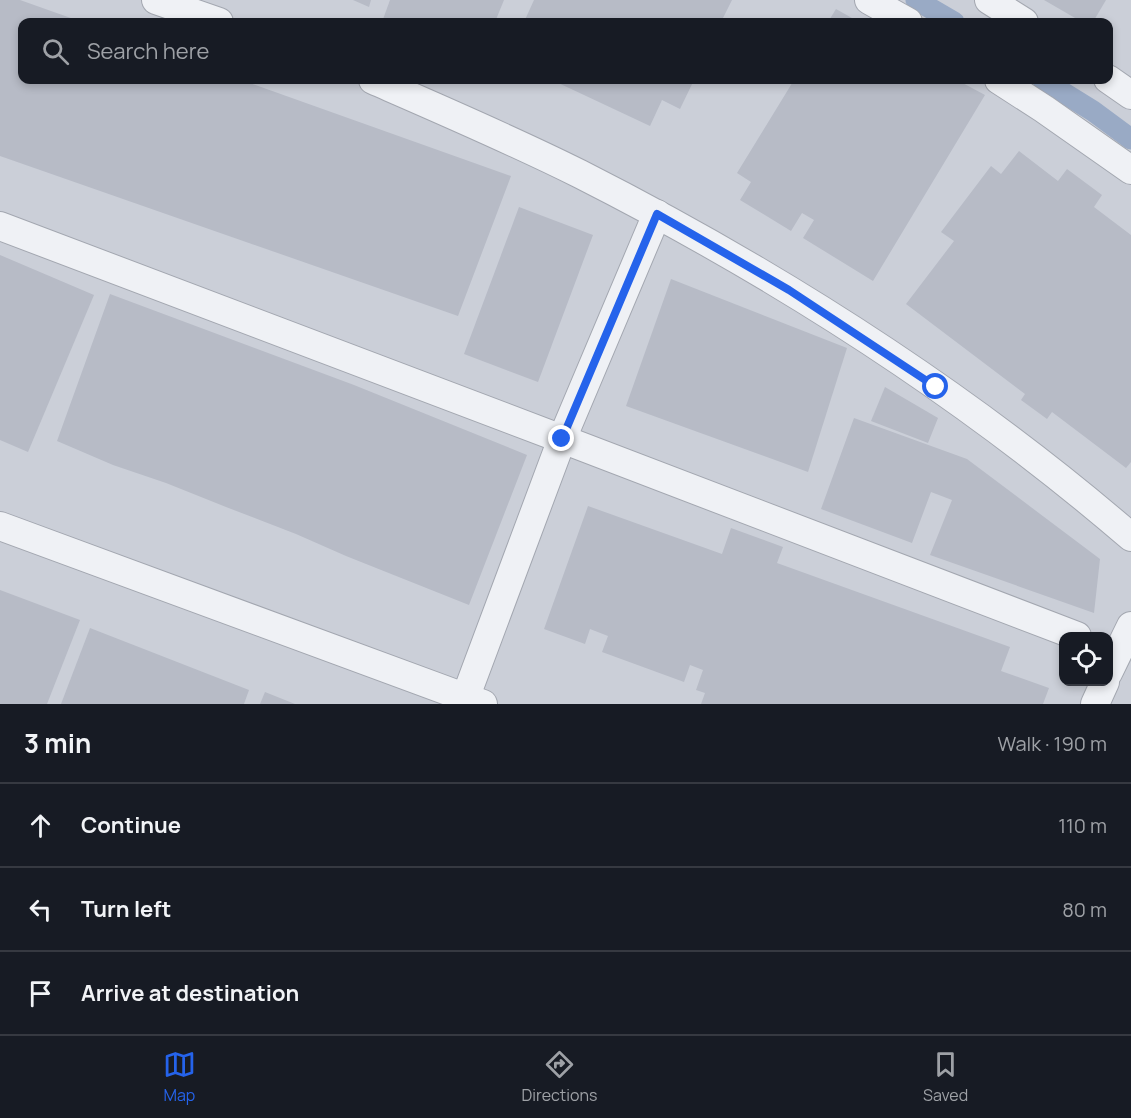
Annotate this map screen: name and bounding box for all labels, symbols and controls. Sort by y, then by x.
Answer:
search box [18,18,1113,84]
icon: search [39,35,72,68]
text: Search here [87,36,209,66]
route start [922,373,948,399]
route end [548,425,574,451]
map controls [1059,632,1113,686]
button: locate [1059,632,1113,686]
text: 3 min [24,725,91,761]
text: Walk · 190 m [998,730,1107,757]
icon: ahead [24,809,57,842]
text: Continue [81,810,181,840]
text: 110 m [1058,812,1107,839]
icon: left [24,893,57,926]
text: Turn left [81,894,171,924]
text: 80 m [1062,896,1107,923]
icon: arrive [24,977,57,1010]
text: Arrive at destination [81,978,299,1008]
tab: Map [163,1048,196,1106]
tab: Directions [522,1048,597,1106]
tab: Saved [923,1048,968,1106]

